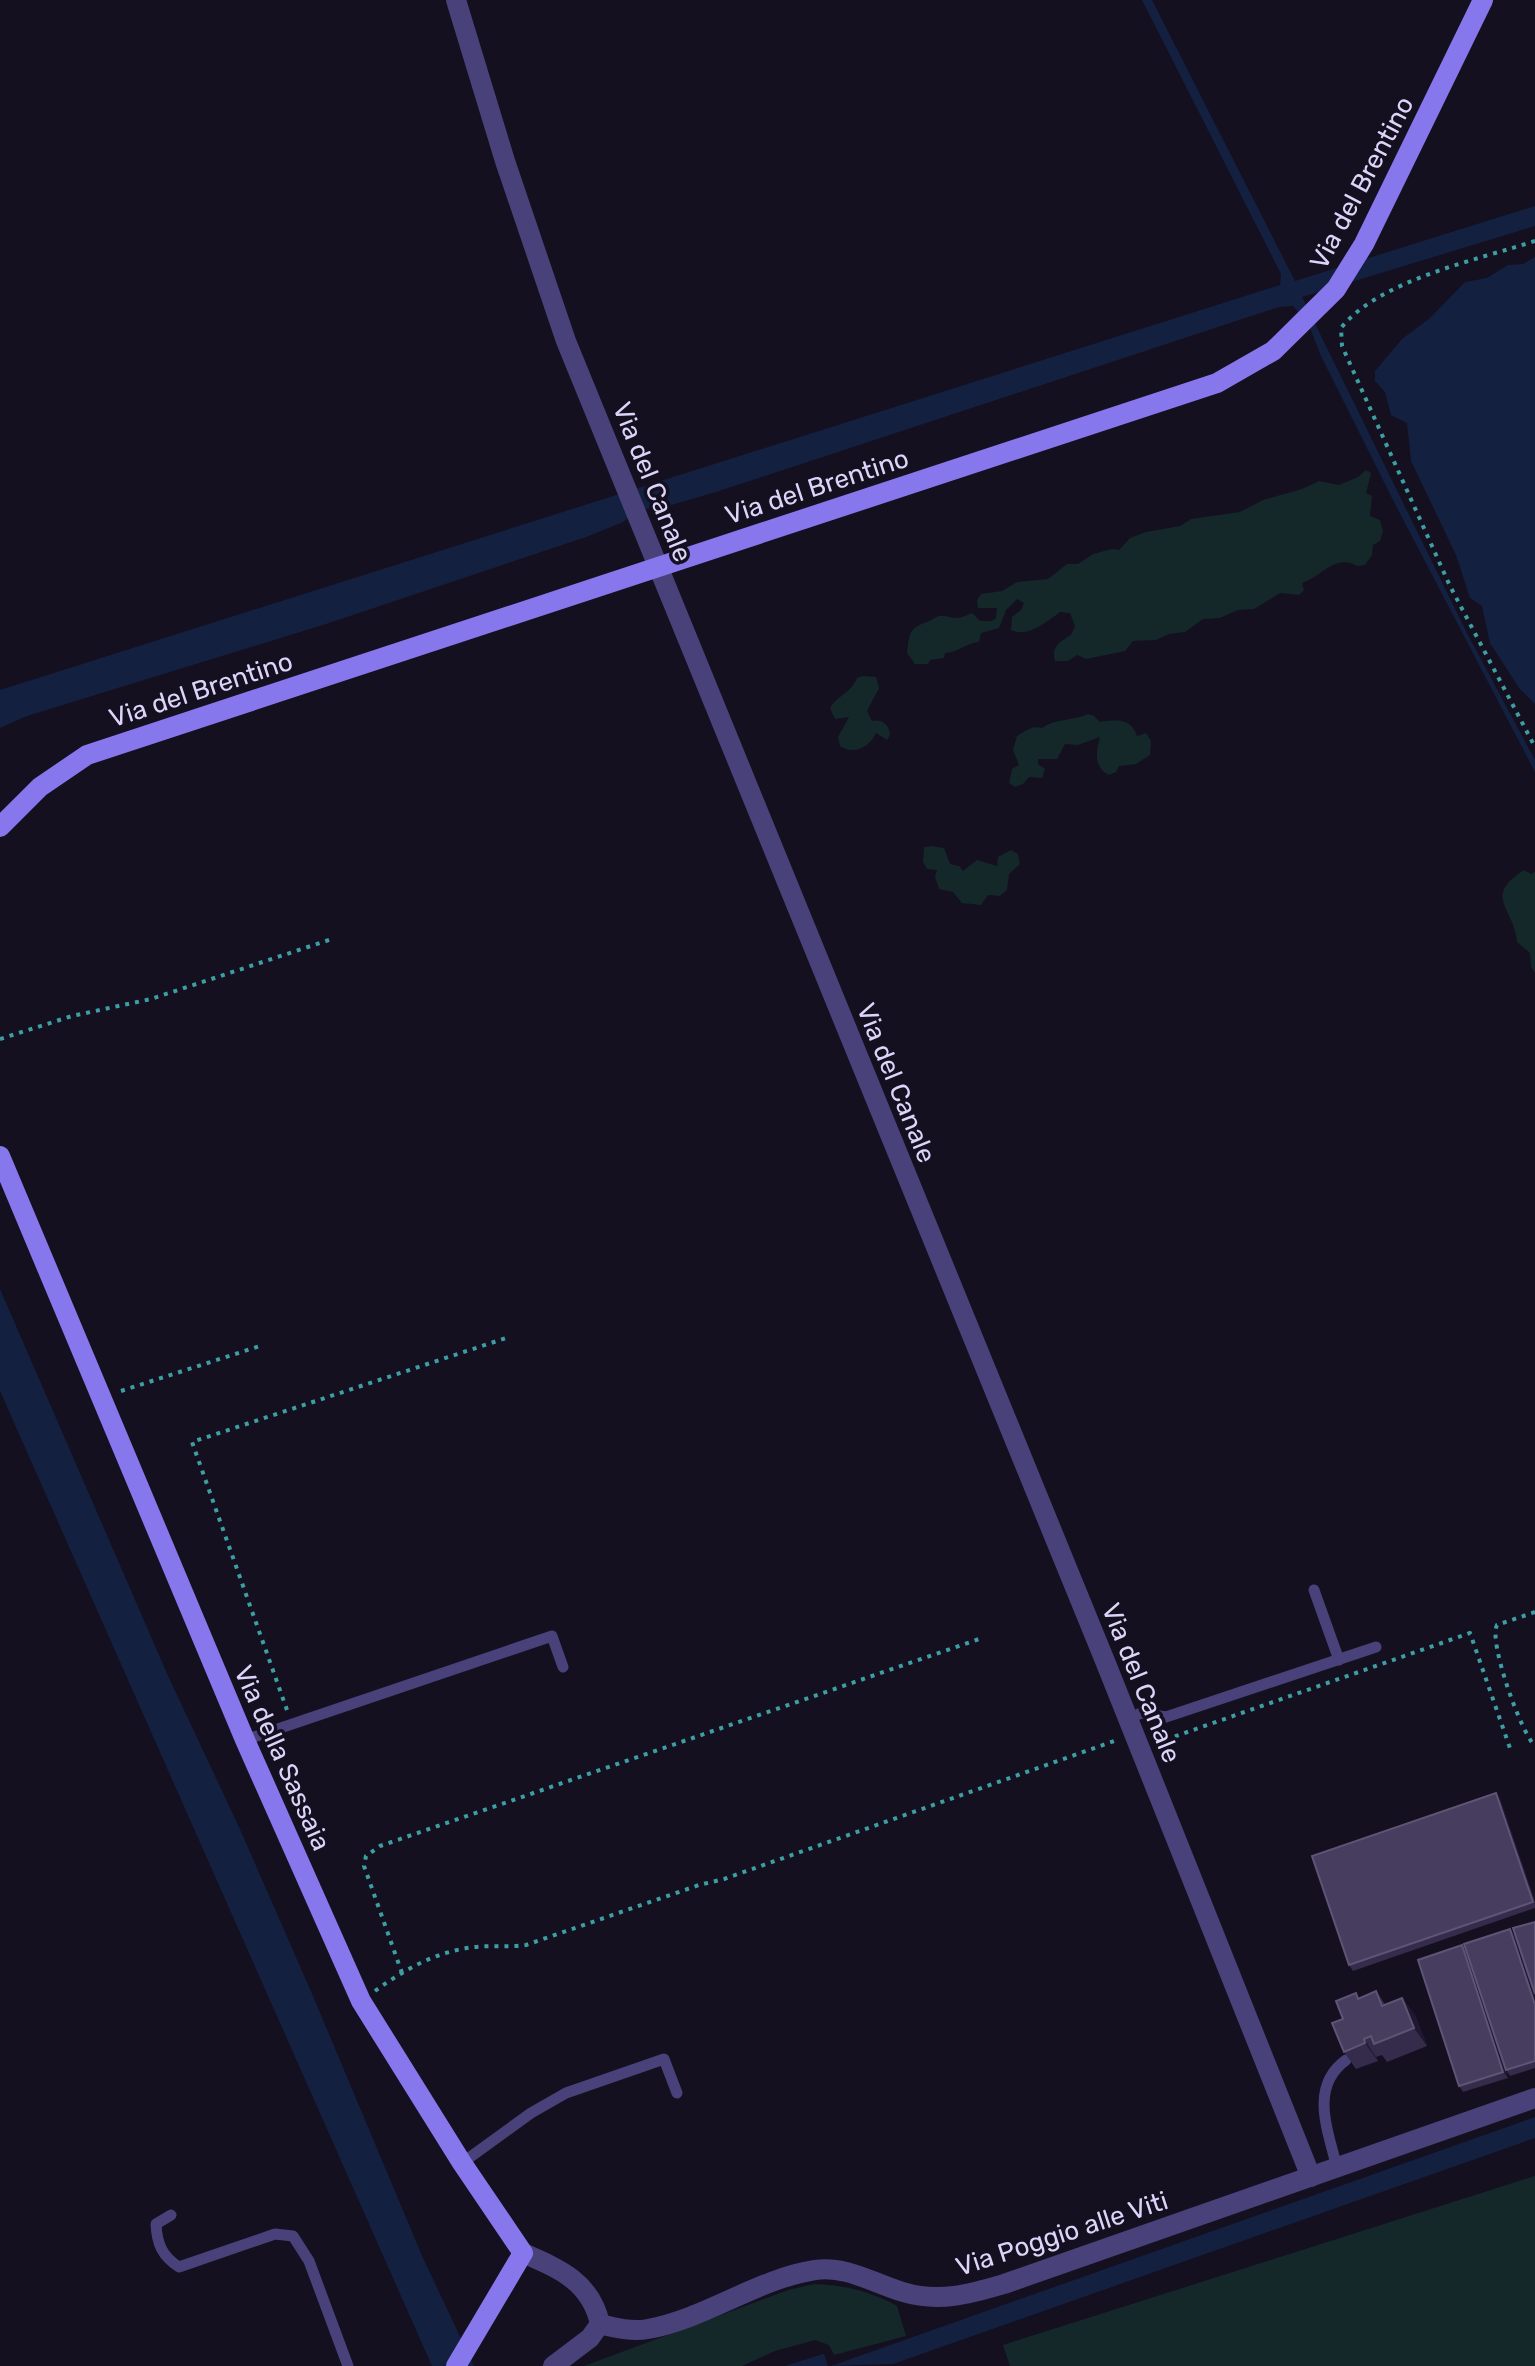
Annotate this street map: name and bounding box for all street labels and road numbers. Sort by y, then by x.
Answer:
street label: Via del Brentino [1303,91,1421,275]
street label: Via del Canale [606,398,698,566]
street label: Via del Brentino [721,443,913,531]
street label: Via del Brentino [105,646,297,734]
street label: Via del Canale [850,999,942,1167]
street label: Via del Canale [1095,1599,1187,1767]
street label: Via della Sassaia [227,1661,337,1855]
street label: Via Poggio alle Viti [952,2185,1172,2283]

